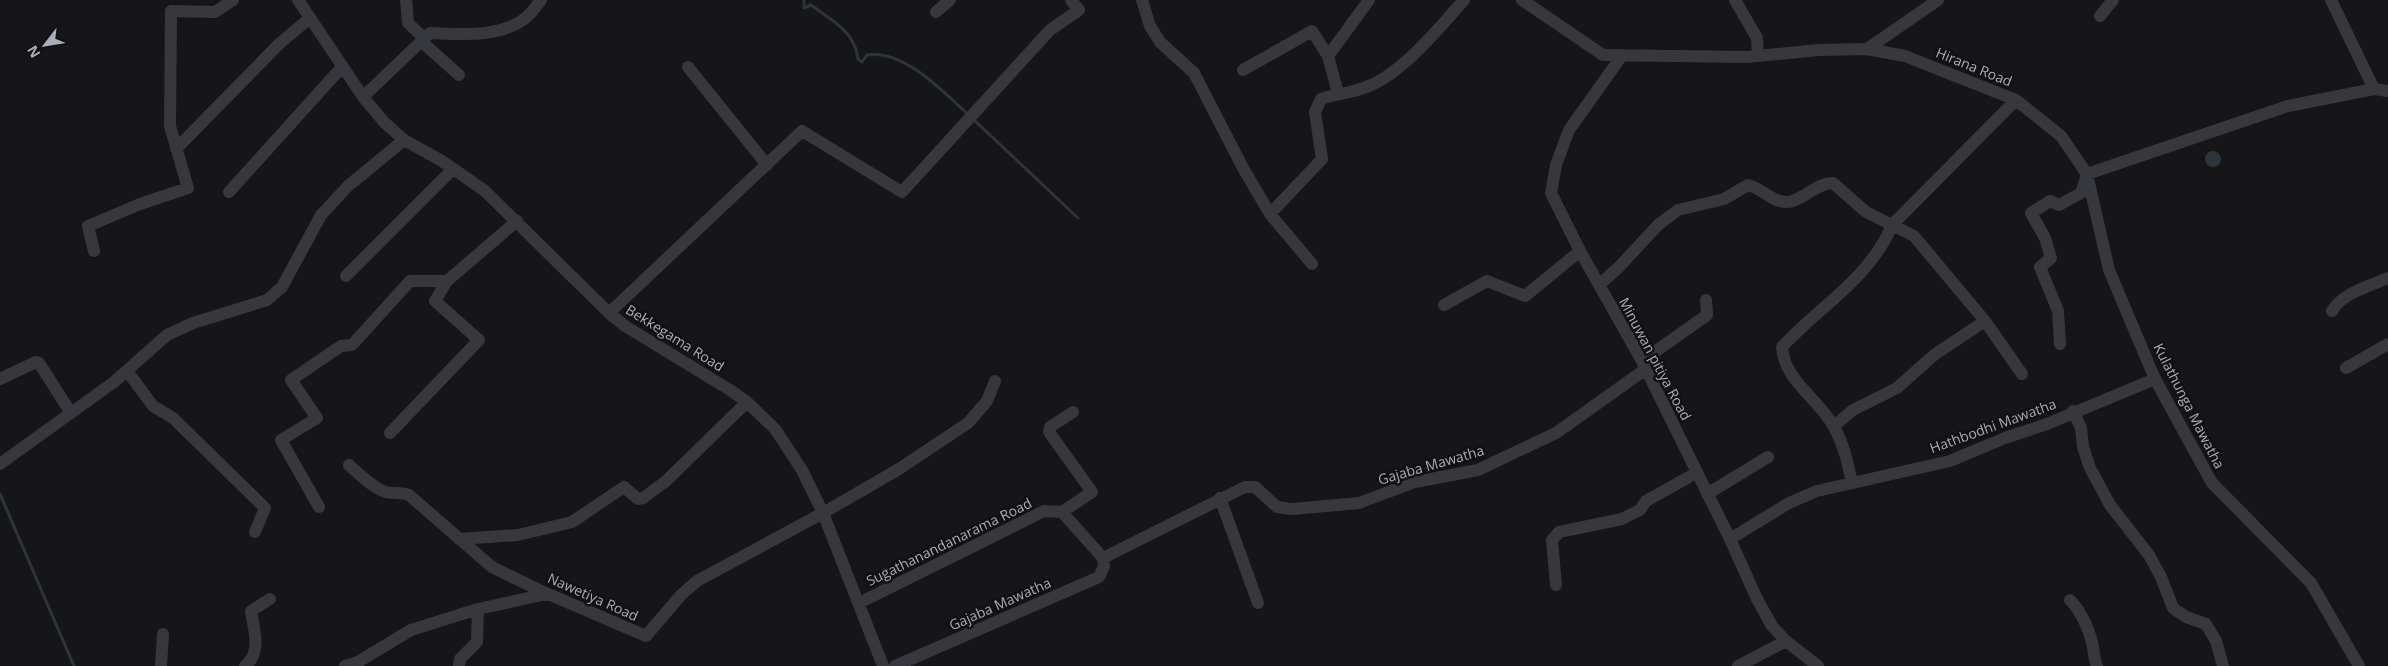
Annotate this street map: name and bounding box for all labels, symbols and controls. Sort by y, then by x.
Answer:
north arrow [20,20,70,70]
text: N [22,42,45,62]
street label: Hirana Road [1933,43,2015,90]
street label: Minuwan pitiya Road [1615,294,1696,424]
street label: Bekkegama Road [622,300,728,375]
street label: Kulathunga Mawatha [2150,340,2229,472]
street label: Hathbodhi Mawatha [1927,394,2059,457]
street label: Gajaba Mawatha [1376,440,1486,489]
street label: Sugathanandanarama Road [863,493,1035,590]
street label: Nawetiya Road [545,568,642,625]
street label: Gajaba Mawatha [946,573,1054,635]

